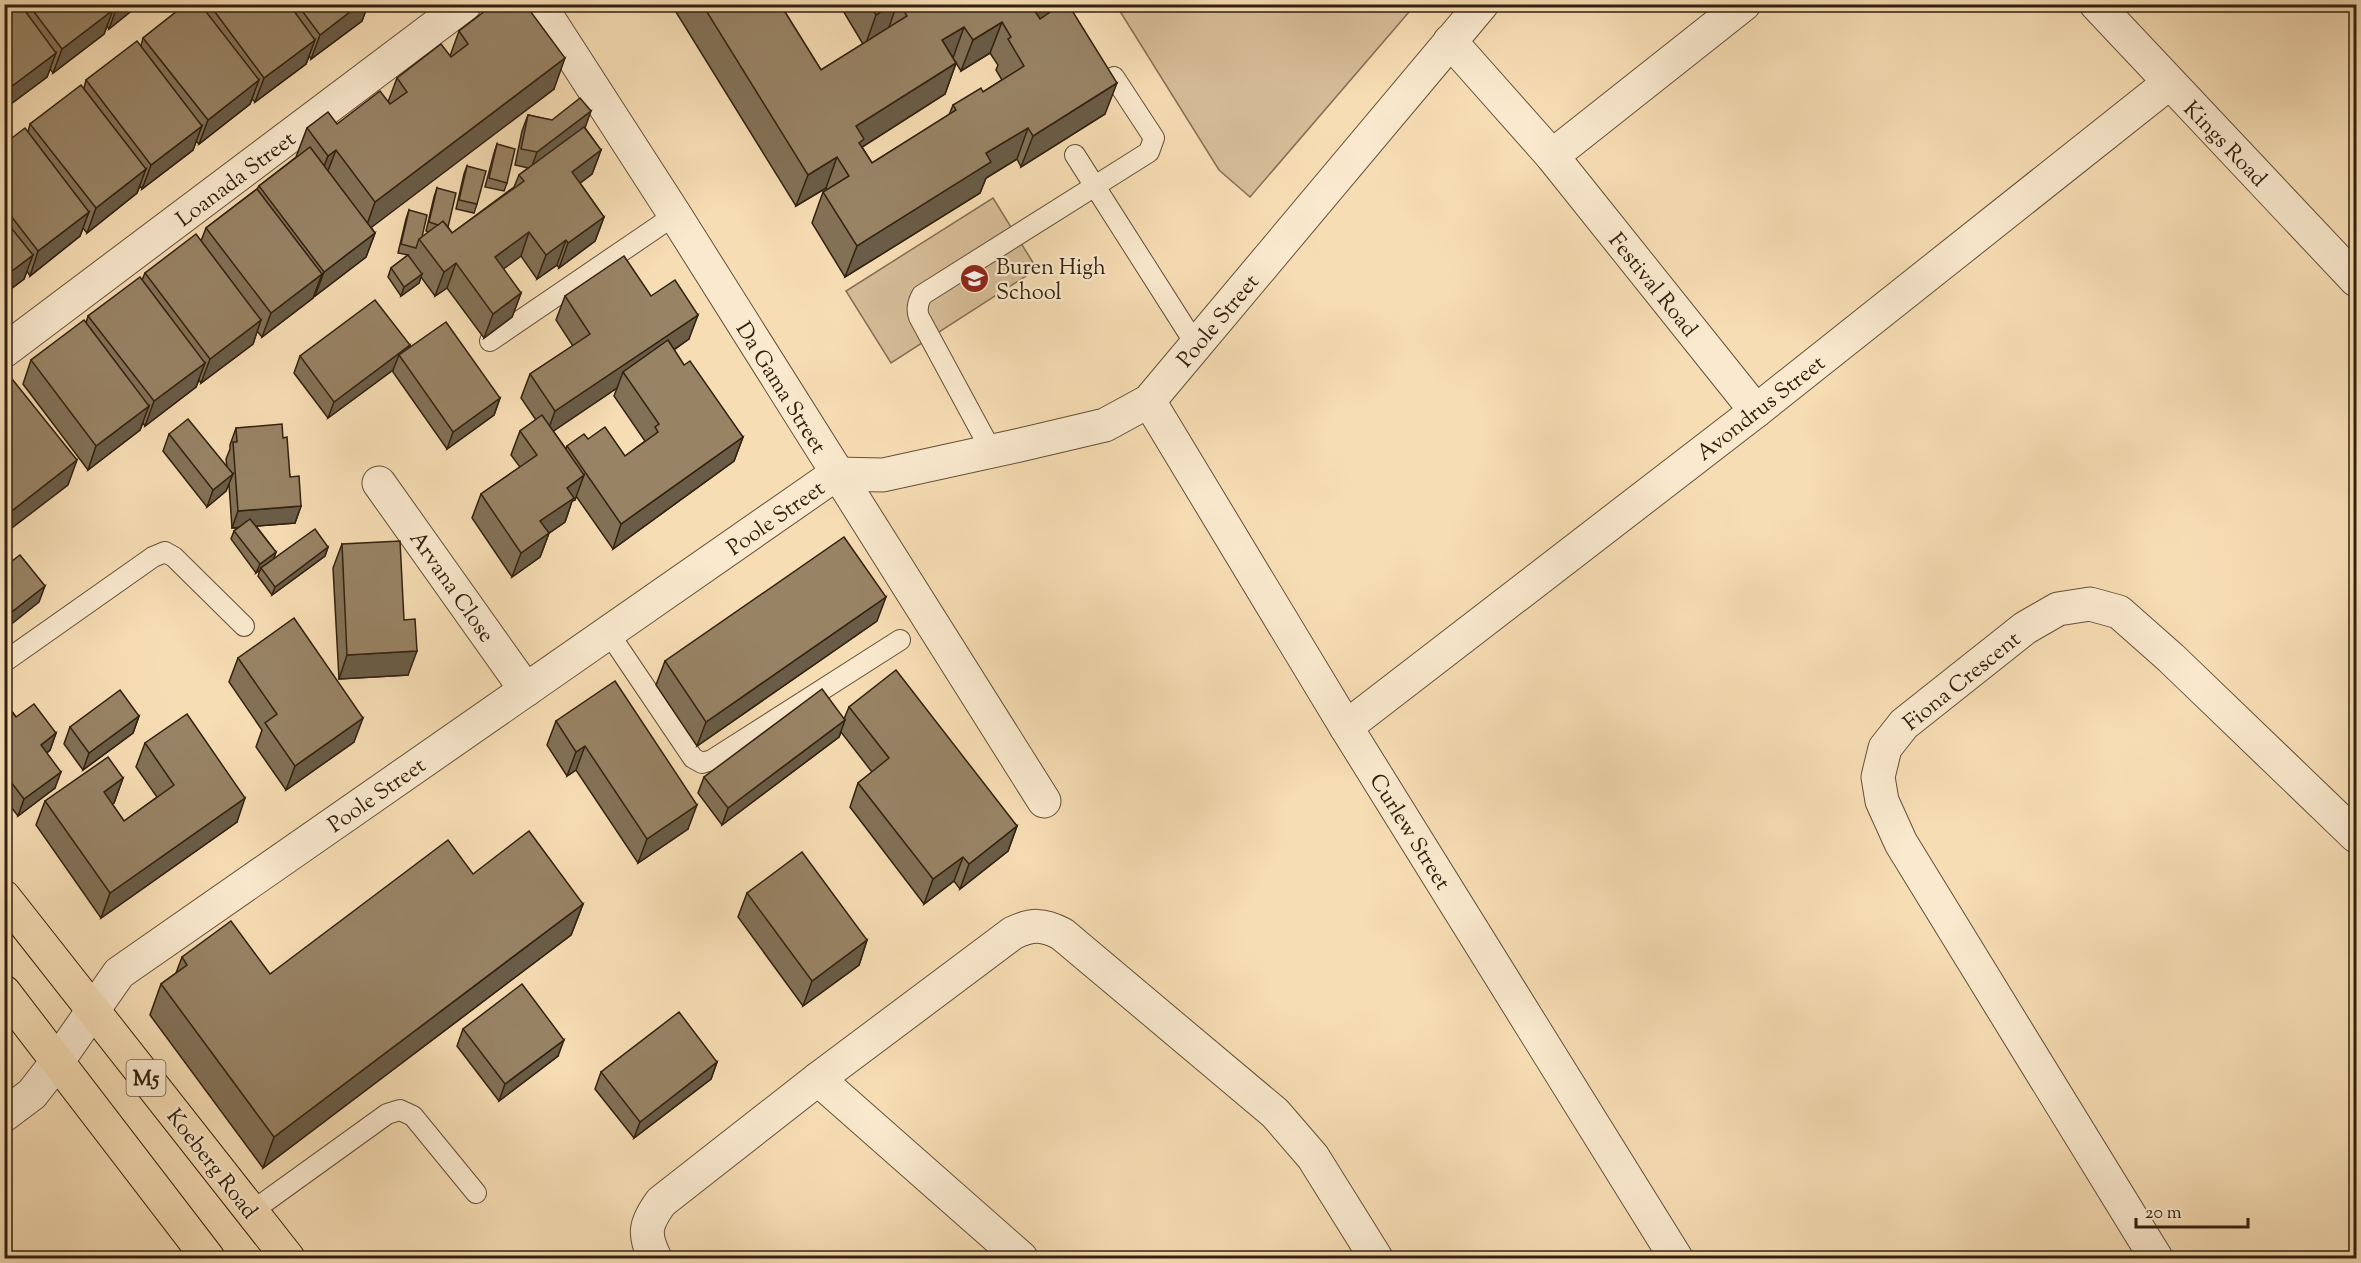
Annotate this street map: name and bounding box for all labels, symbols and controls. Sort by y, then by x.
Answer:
street label: Kings Road [2175,95,2273,195]
street label: Loanada Street [170,125,304,236]
street label: Festival Road [1599,227,1704,345]
place label: Buren High School [996,253,1106,310]
school or university icon: Buren High School [959,263,991,295]
street label: Poole Street [1171,268,1268,376]
street label: Da Gama Street [726,316,833,461]
street label: Avondrus Street [1691,349,1833,470]
street label: Poole Street [721,474,833,565]
street label: Arvana Close [400,525,501,650]
street label: Fiona Crescent [1897,625,2029,740]
street label: Poole Street [322,751,434,842]
street label: Curlew Street [1360,768,1457,897]
road number: M5 [126,1060,166,1096]
street label: Koeberg Road [157,1103,264,1227]
scale bar [2136,1191,2248,1229]
text: 20 m [2145,1201,2182,1227]

